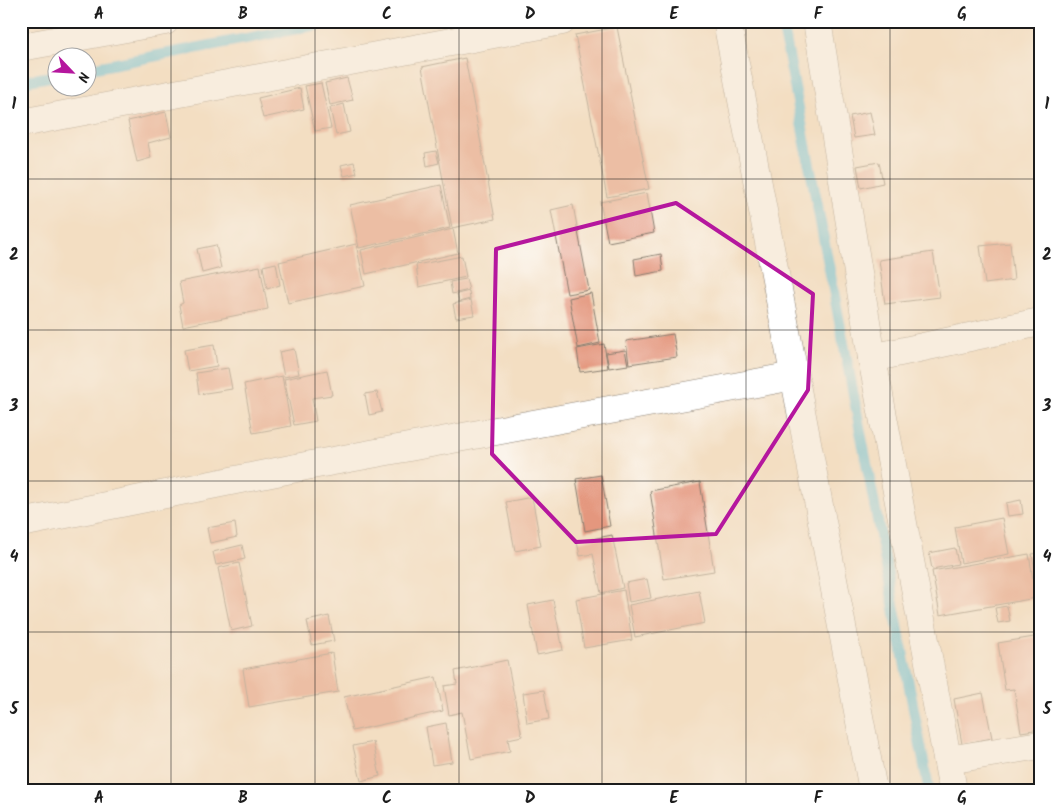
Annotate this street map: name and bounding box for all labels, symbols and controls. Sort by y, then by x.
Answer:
text: A [94,2,104,27]
text: B [238,2,248,27]
text: C [382,2,392,27]
text: D [525,2,536,27]
text: E [670,2,680,27]
text: F [814,2,824,27]
text: G [957,2,967,27]
north arrow [48,48,98,98]
text: N [71,68,95,86]
text: 1 [12,92,17,117]
text: 1 [1045,92,1050,117]
text: 2 [9,243,19,268]
text: 2 [1042,243,1052,268]
text: 3 [9,394,19,419]
text: 3 [1042,394,1052,419]
text: 4 [10,545,19,570]
text: 4 [1043,545,1052,570]
text: 5 [9,697,20,722]
text: 5 [1042,697,1053,722]
text: A [94,786,104,811]
text: B [238,786,248,811]
text: C [382,786,392,811]
text: D [525,786,536,811]
text: E [670,786,680,811]
text: F [814,786,824,811]
text: G [957,786,967,811]

